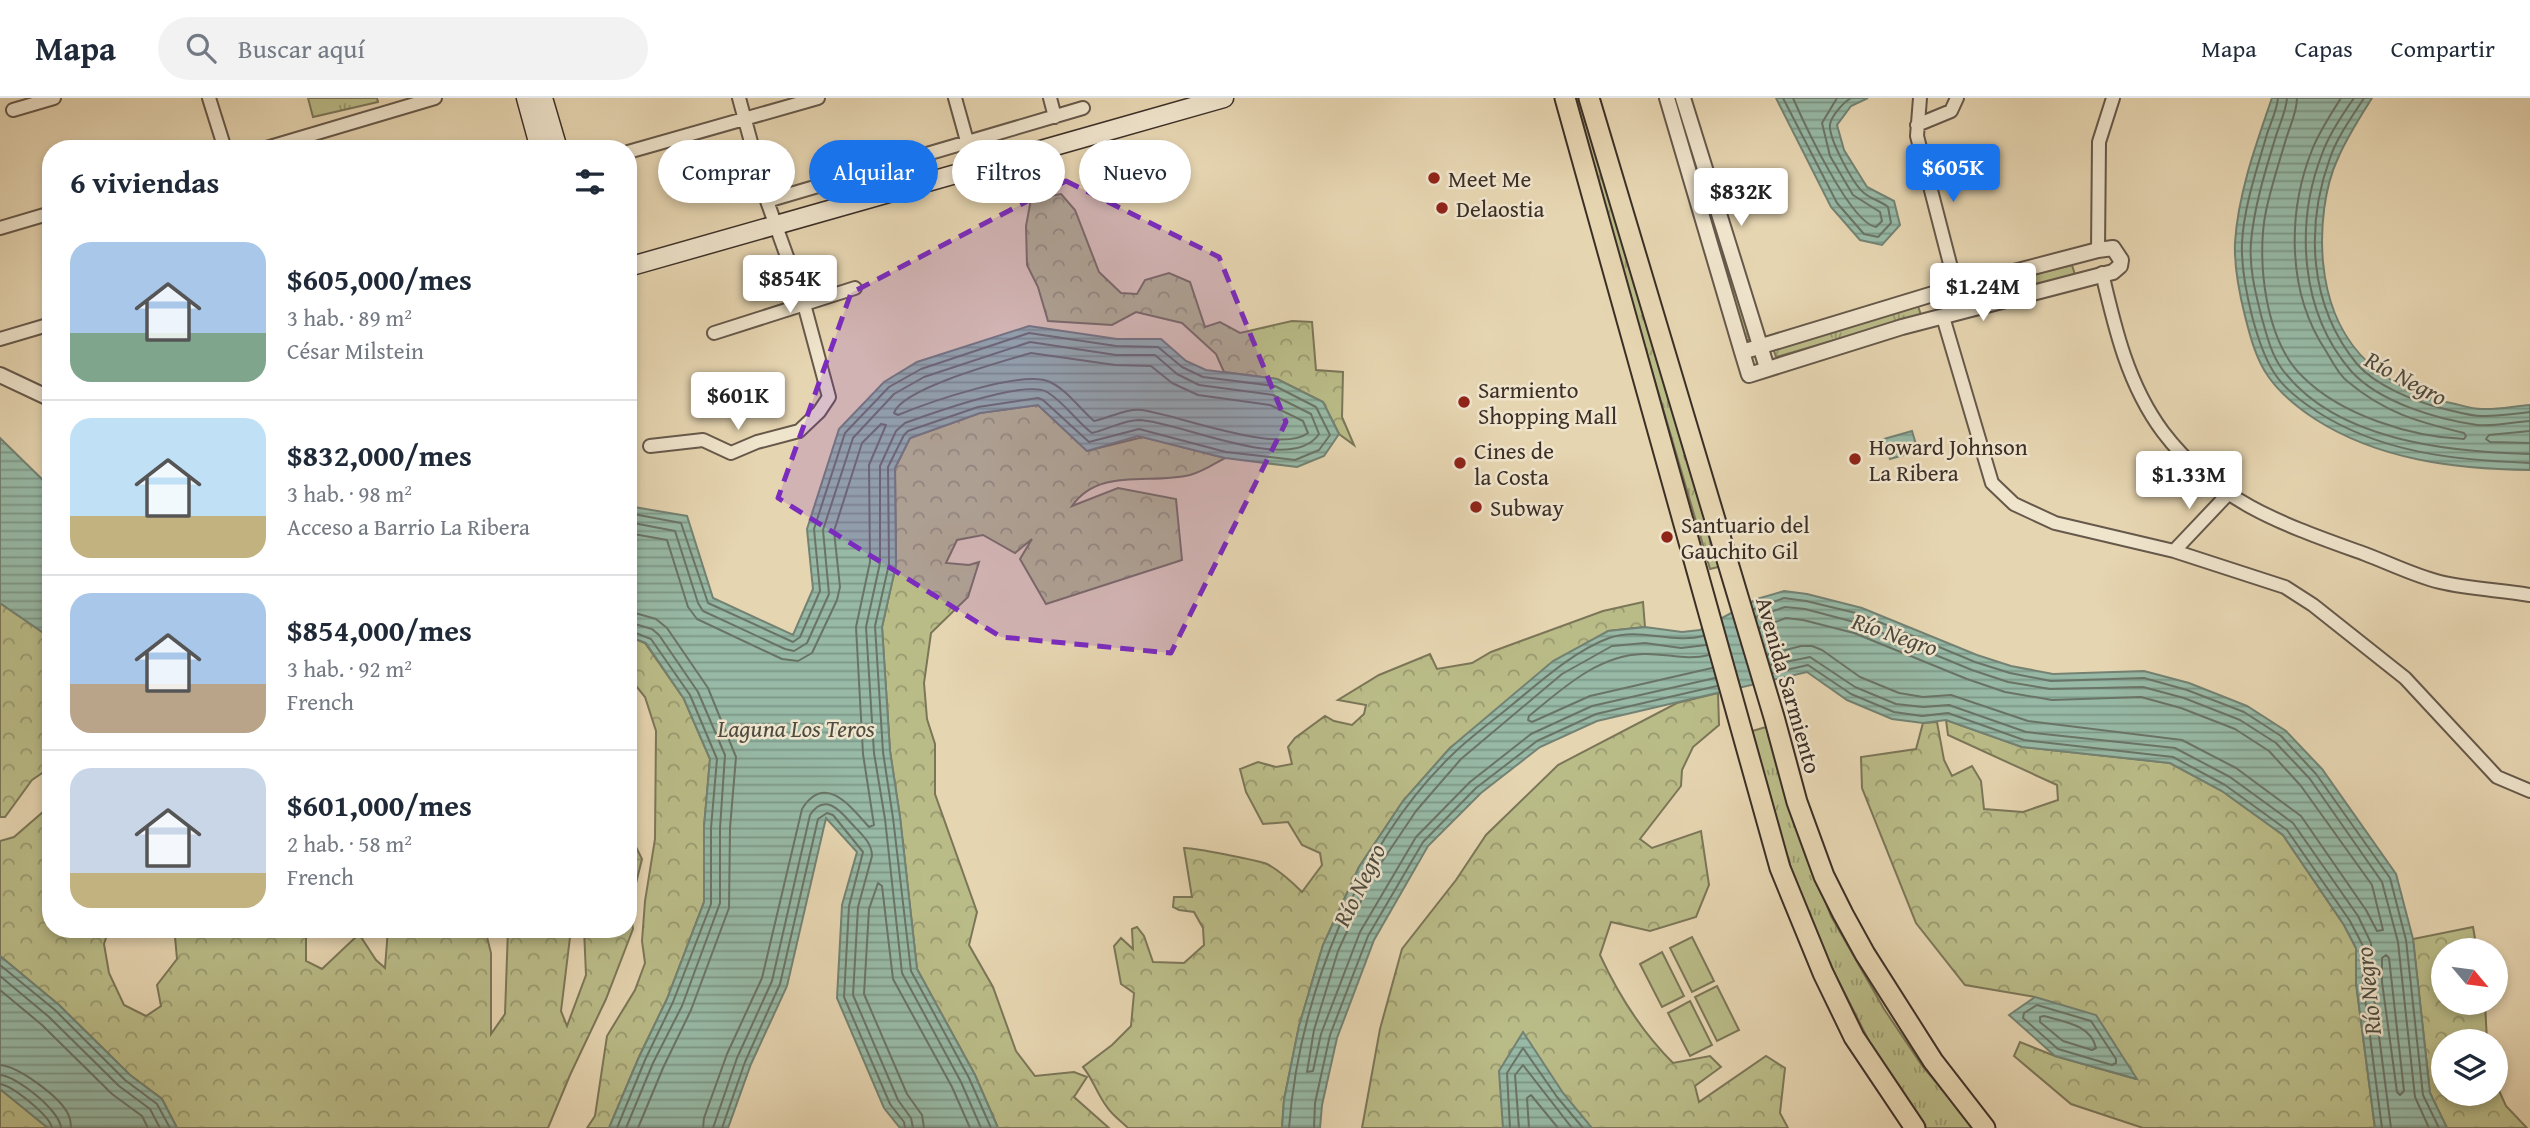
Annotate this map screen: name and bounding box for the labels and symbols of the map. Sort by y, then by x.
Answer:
pin: $605K [1904,144,2002,204]
place label: Meet Me [1448,162,1531,195]
pin: $832K [1692,169,1790,228]
marker: Meet Me [1426,170,1442,186]
place label: Delaostia [1456,192,1545,225]
marker: Delaostia [1434,200,1450,216]
pin: $854K [741,256,839,315]
pin: $1.24M [1926,264,2040,323]
water label: Río Negro [2358,341,2453,414]
pin: $601K [689,372,787,432]
place label: Sarmiento Shopping Mall [1478,373,1617,432]
marker: Sarmiento Shopping Mall [1456,394,1472,410]
place label: Howard Johnson La Ribera [1869,430,2028,489]
place label: Cines de la Costa [1474,434,1554,493]
marker: Howard Johnson La Ribera [1847,451,1863,467]
pin: $1.33M [2132,452,2246,511]
marker: Cines de la Costa [1452,455,1468,471]
place label: Subway [1490,491,1564,524]
marker: Subway [1468,499,1484,515]
place label: Santuario del Gauchito Gil [1681,508,1810,567]
marker: Santuario del Gauchito Gil [1659,529,1675,545]
street label: Avenida Sarmiento [1748,593,1830,777]
water label: Río Negro [1847,603,1942,665]
water label: Laguna Los Teros [716,711,875,746]
water label: Río Negro [1323,838,1394,933]
north arrow [2431,938,2508,1015]
water label: Río Negro [2346,945,2390,1038]

